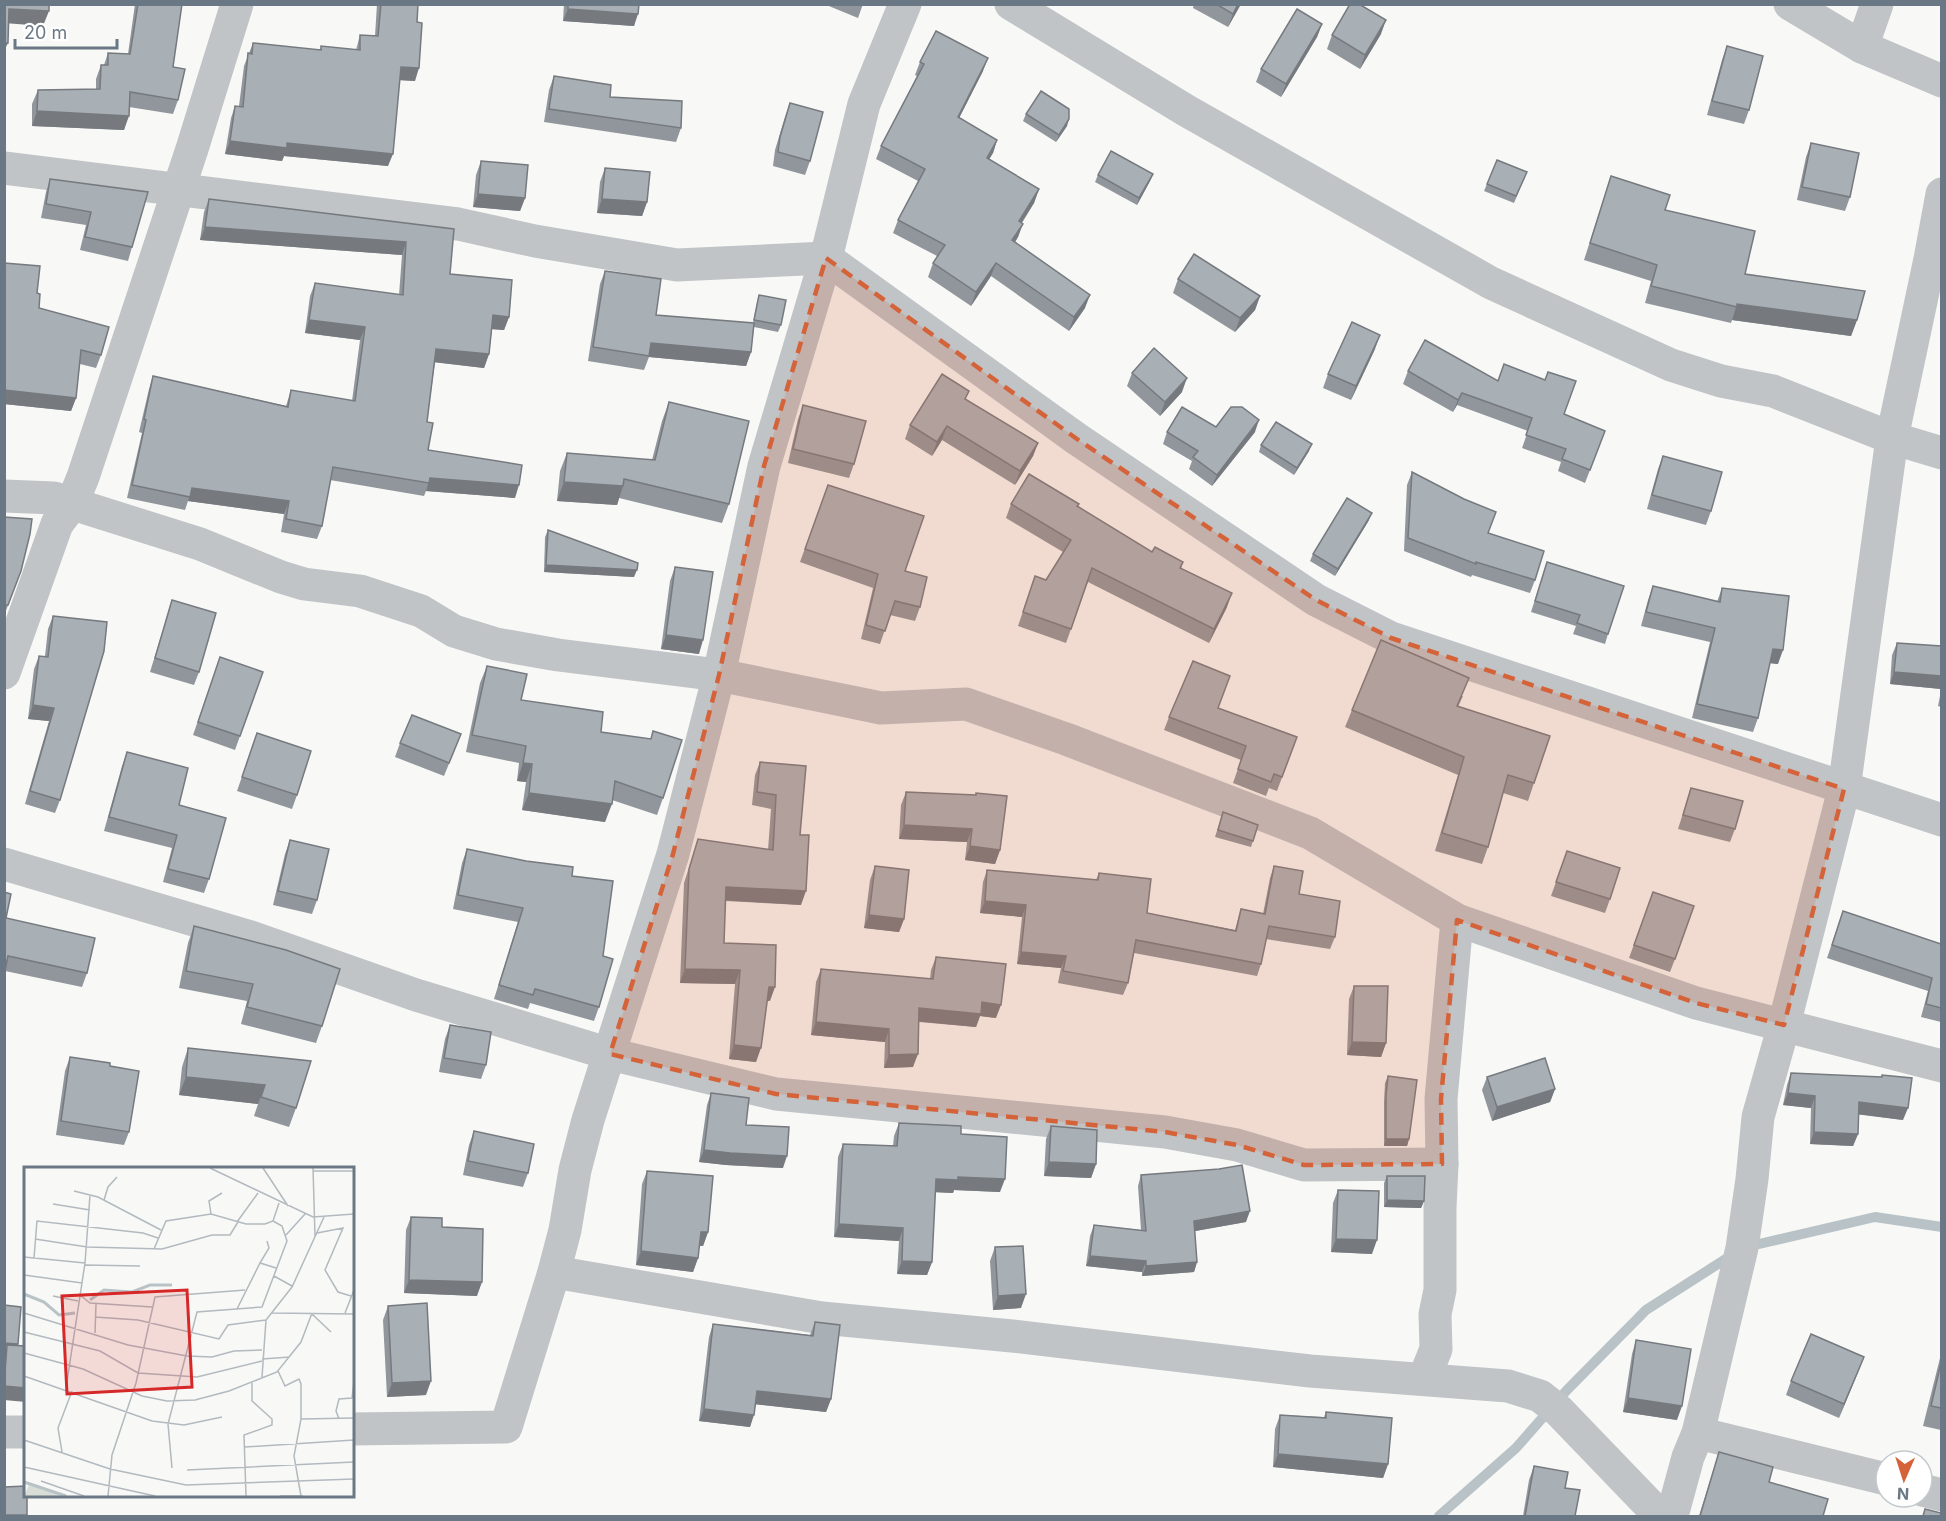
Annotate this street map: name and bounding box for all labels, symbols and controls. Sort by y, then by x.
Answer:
scale bar [15,12,117,50]
text: 20 m [24,22,67,43]
inset map [24,1167,354,1497]
north arrow [1874,1449,1934,1509]
text: N [1897,1484,1910,1504]

